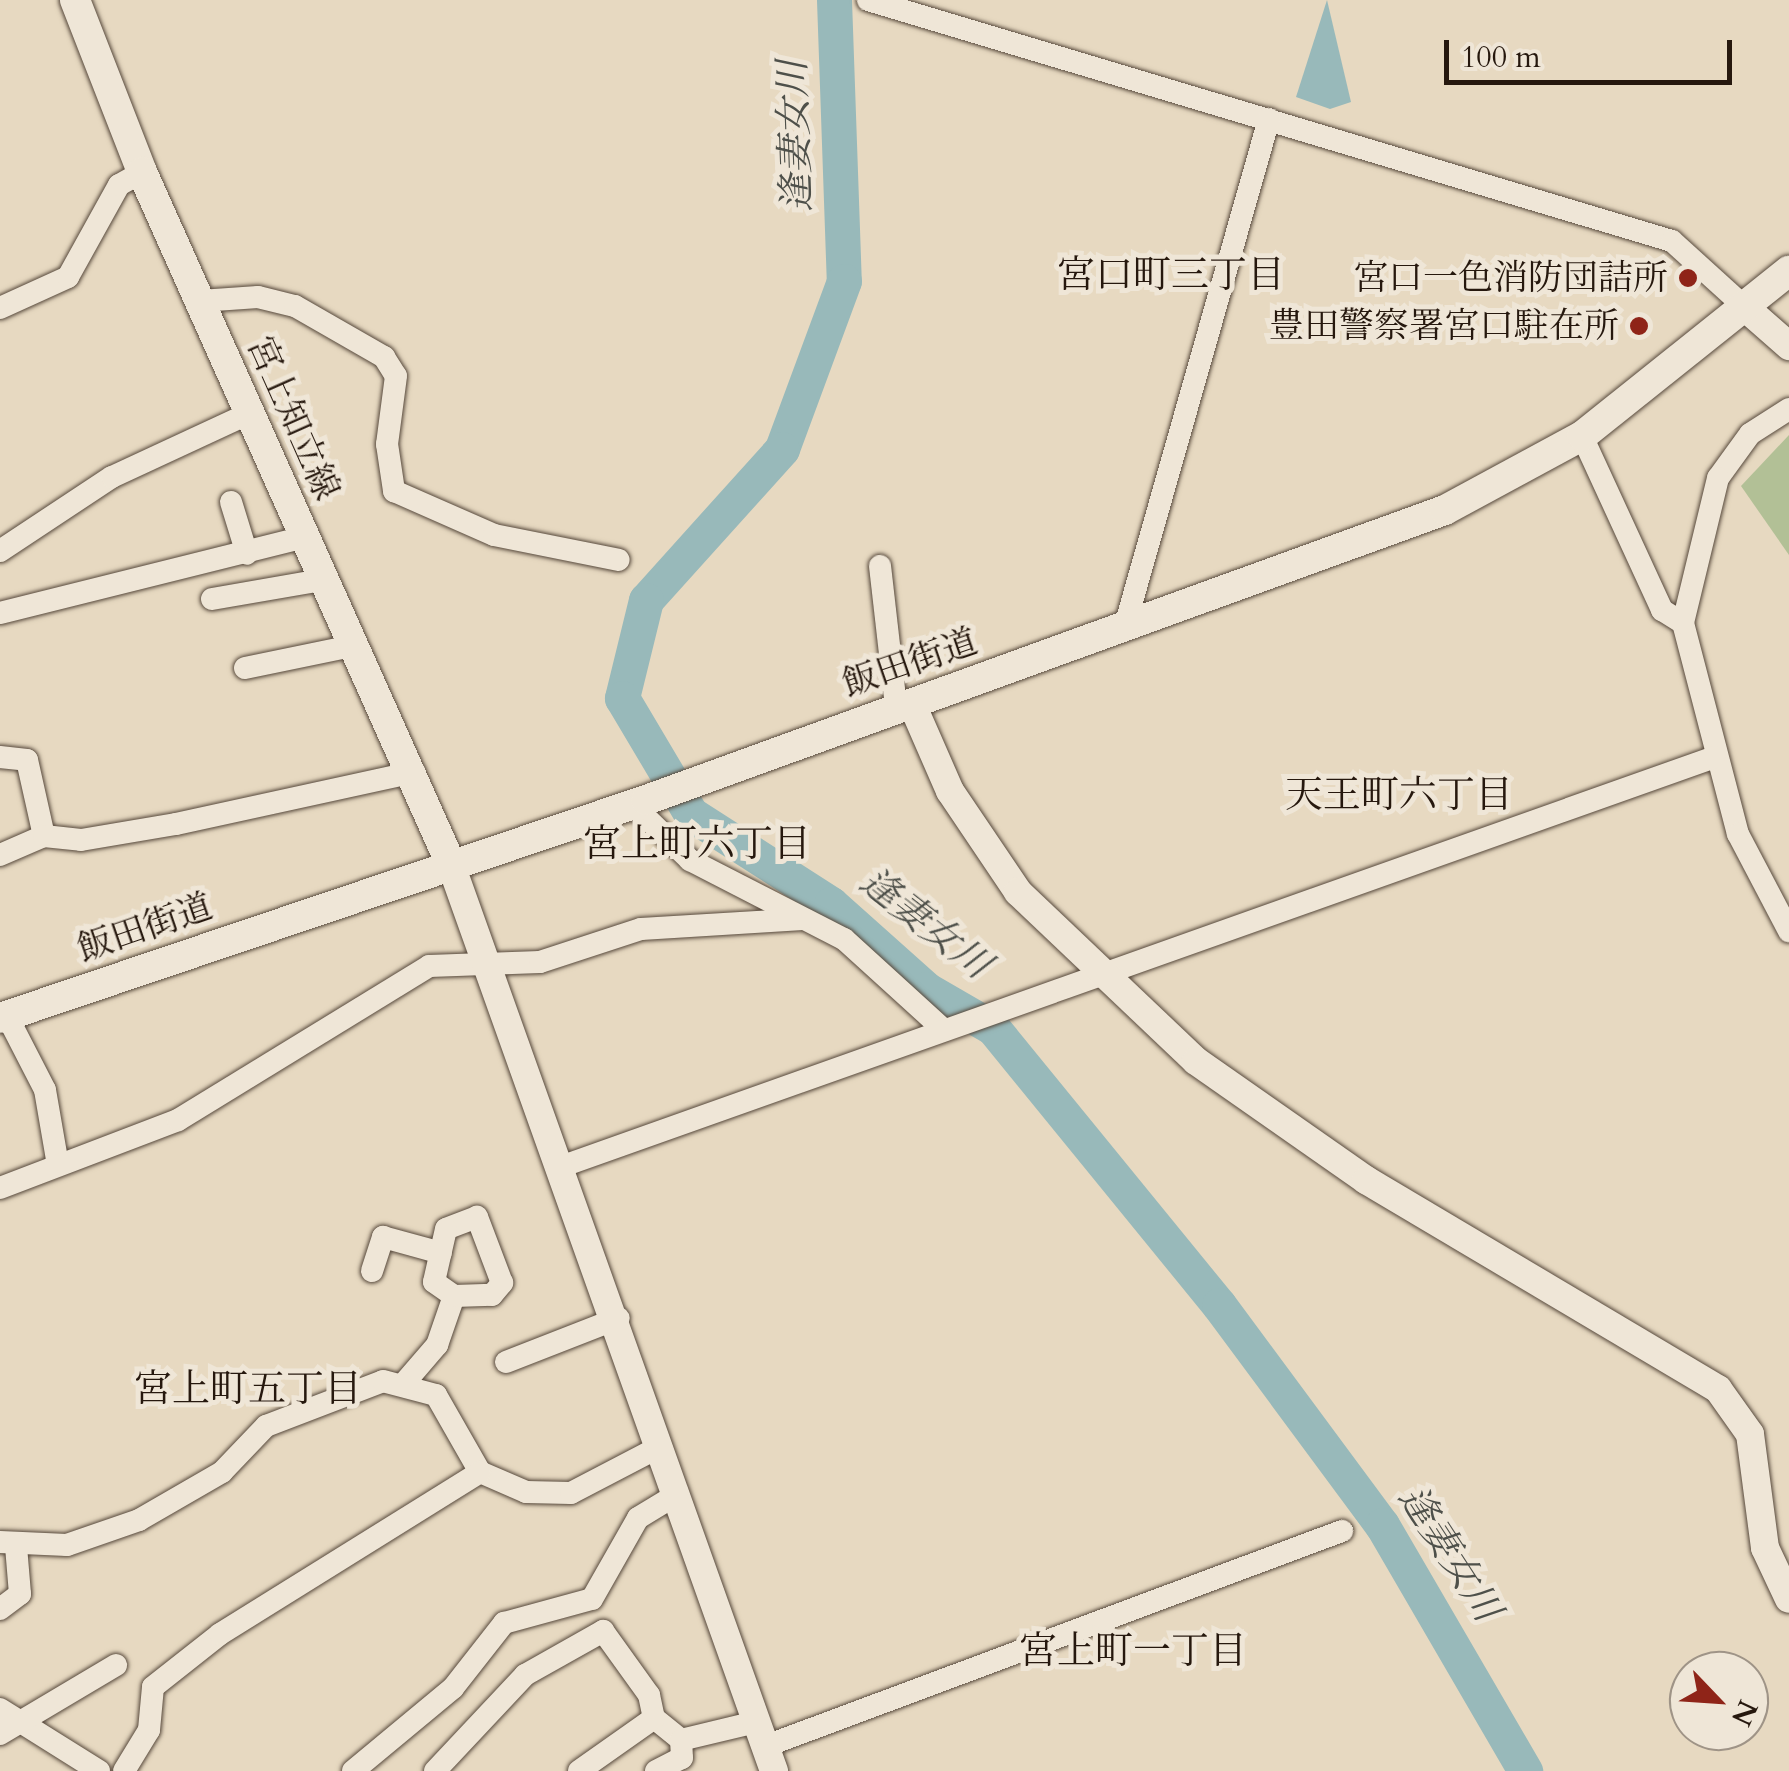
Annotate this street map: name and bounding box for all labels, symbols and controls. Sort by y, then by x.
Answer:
scale bar [1449,20,1736,82]
text: 100 m [1461,37,1541,78]
water label: 逢妻女川 [771,59,821,213]
district label: 宮口町三丁目 [1057,253,1285,299]
place label: 宮口一色消防団詰所 [1353,257,1668,299]
marker: 宮口一色消防団詰所 [1677,267,1699,289]
place label: 豊田警察署宮口駐在所 [1269,305,1619,347]
marker: 豊田警察署宮口駐在所 [1628,315,1650,337]
street label: 宮上知立線 [238,330,348,506]
street label: 飯田街道 [837,620,983,706]
district label: 天王町六丁目 [1285,773,1513,819]
district label: 宮上町六丁目 [583,822,811,868]
water label: 逢妻女川 [851,859,999,989]
street label: 飯田街道 [72,885,218,971]
district label: 宮上町五丁目 [134,1367,362,1413]
water label: 逢妻女川 [1388,1478,1510,1630]
district label: 宮上町一丁目 [1019,1629,1247,1675]
north arrow [1669,1651,1769,1751]
text: N [1722,1694,1767,1732]

